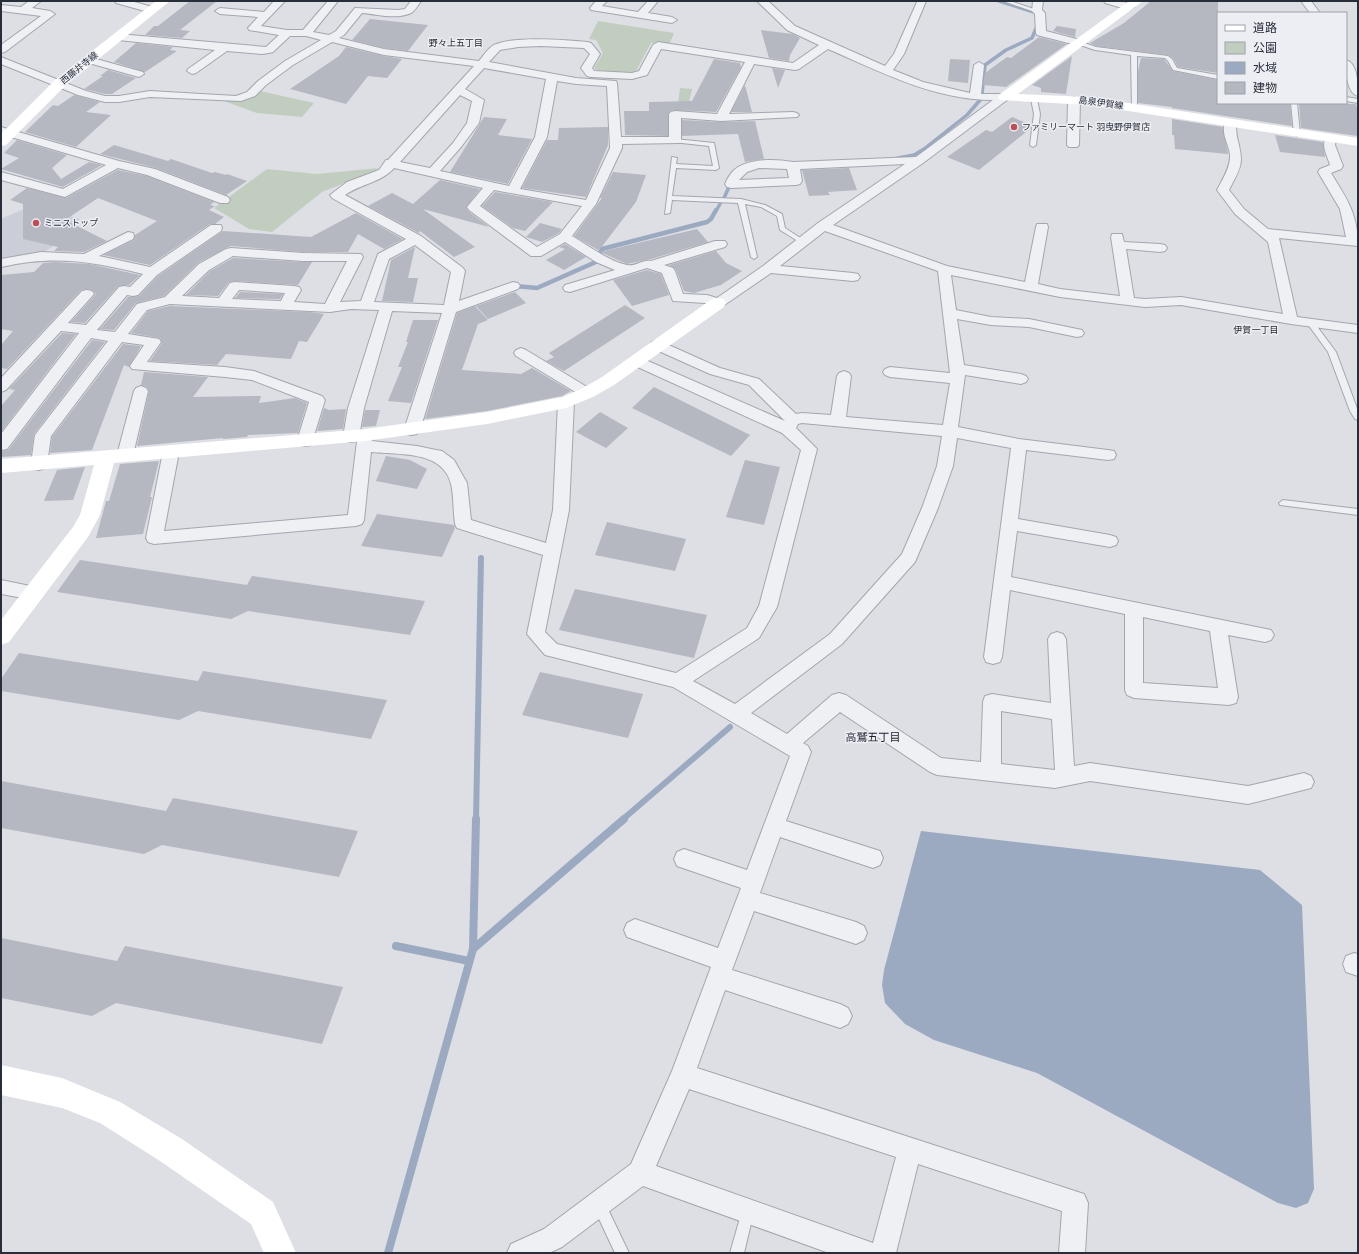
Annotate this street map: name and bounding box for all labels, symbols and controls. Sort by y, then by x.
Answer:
legend [1217,12,1347,104]
text: 道路 [1253,21,1277,35]
district label: 野々上五丁目 [429,38,483,48]
text: 公園 [1253,41,1277,55]
street label: 西藤井寺線 [58,49,100,86]
text: 水域 [1253,61,1277,75]
text: 建物 [1253,81,1277,95]
street label: 島泉伊賀線 [1078,95,1125,111]
marker: ファミリーマート 羽曳野伊賀店 [1009,122,1019,132]
place label: ファミリーマート 羽曳野伊賀店 [1022,122,1150,132]
marker: ミニストップ [31,218,41,228]
place label: ミニストップ [44,218,98,228]
district label: 伊賀一丁目 [1232,325,1279,335]
district label: 高鷲五丁目 [846,731,901,744]

